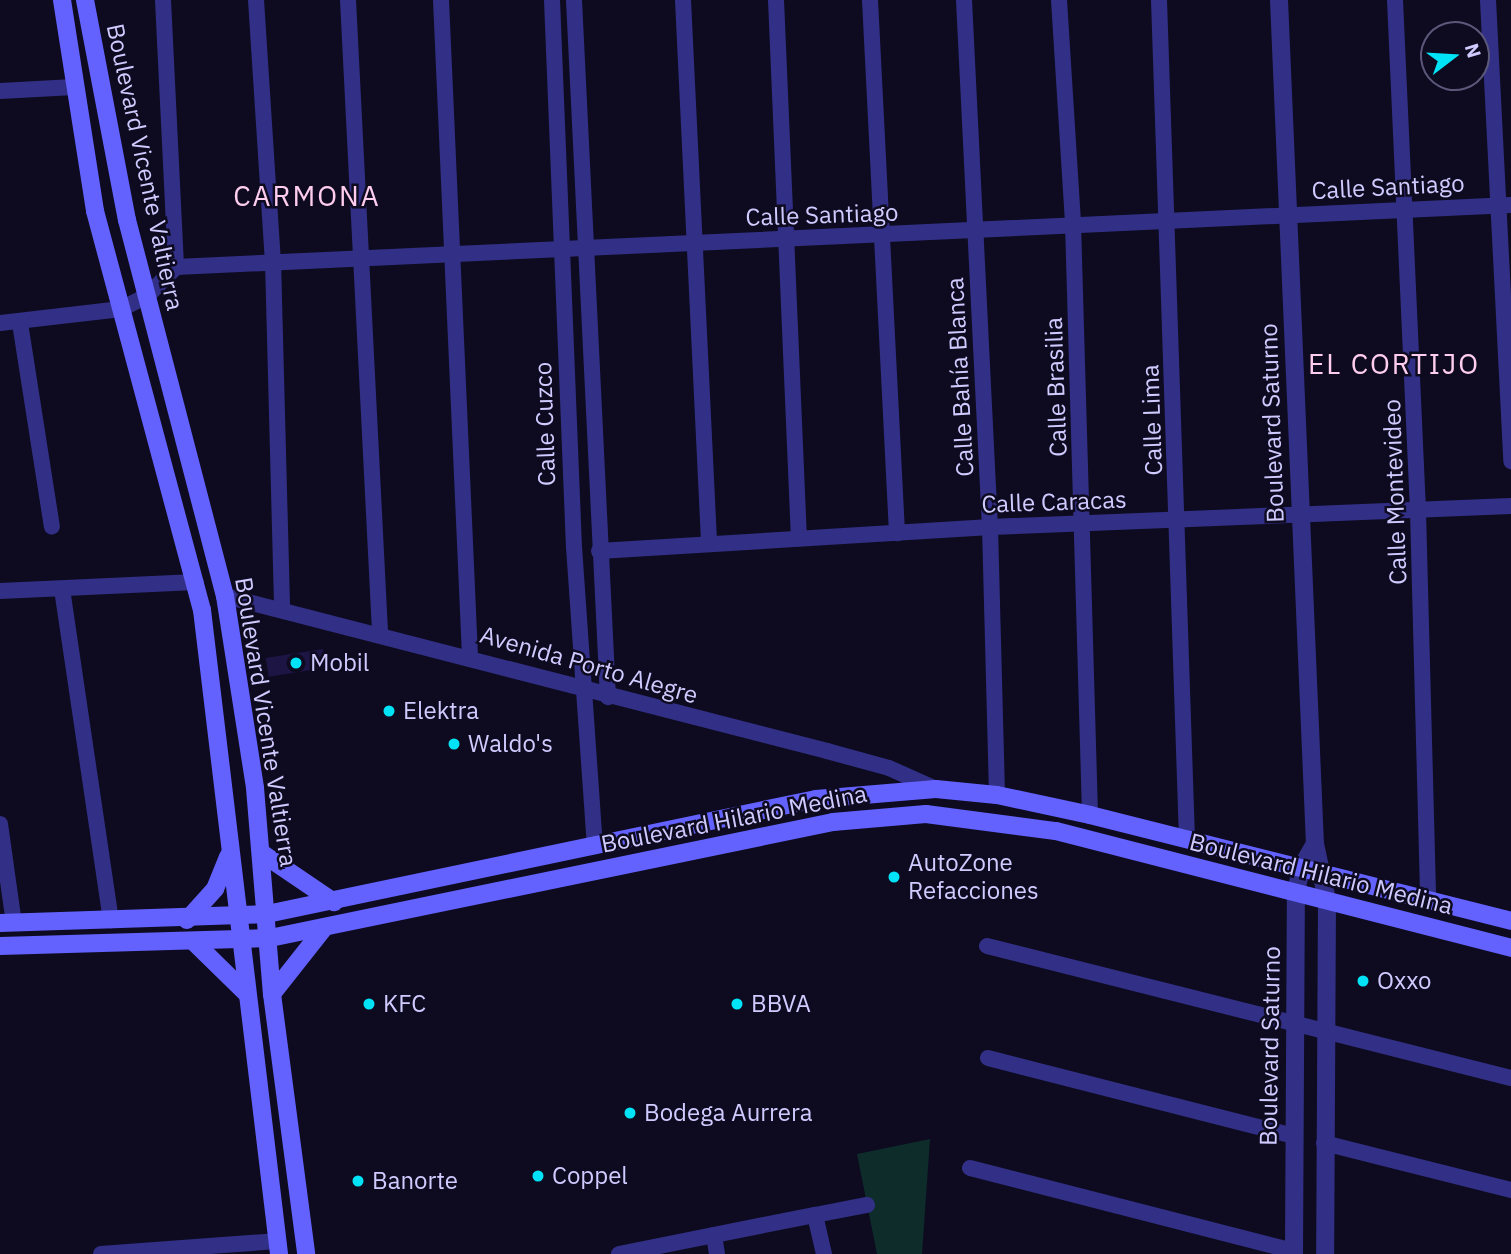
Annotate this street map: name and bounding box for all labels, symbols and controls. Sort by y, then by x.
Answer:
street label: Boulevard Vicente Valtierra [101,21,189,313]
north arrow [1420,21,1490,91]
text: N [1460,40,1487,61]
street label: Calle Santiago [1311,169,1465,205]
district label: CARMONA [234,179,380,213]
street label: Calle Santiago [745,198,899,232]
street label: Calle Bahía Blanca [940,277,980,477]
street label: Calle Brasilia [1039,317,1073,457]
street label: Boulevard Saturno [1254,323,1290,523]
district label: EL CORTIJO [1309,347,1479,381]
street label: Calle Cuzco [528,361,562,487]
street label: Calle Lima [1136,364,1168,476]
street label: Calle Montevideo [1377,399,1413,585]
street label: Calle Caracas [981,485,1127,519]
street label: Boulevard Vicente Valtierra [229,575,303,869]
street label: Avenida Porto Alegre [477,620,701,710]
place label: Mobil [310,649,369,677]
marker: Mobil [288,655,304,671]
place label: Elektra [403,697,479,725]
marker: Elektra [381,703,397,719]
place label: Waldo's [468,730,553,758]
marker: Waldo's [446,736,462,752]
street label: Boulevard Hilario Medina [599,779,869,859]
street label: Boulevard Hilario Medina [1186,827,1456,921]
place label: AutoZone Refacciones [908,849,1039,905]
marker: AutoZone Refacciones [886,869,902,885]
street label: Boulevard Saturno [1254,946,1286,1146]
place label: Oxxo [1377,967,1431,995]
marker: Oxxo [1355,973,1371,989]
place label: KFC [383,990,426,1018]
place label: BBVA [751,990,811,1018]
marker: KFC [361,996,377,1012]
marker: BBVA [729,996,745,1012]
place label: Bodega Aurrera [644,1099,813,1127]
marker: Bodega Aurrera [622,1105,638,1121]
place label: Coppel [552,1162,628,1190]
place label: Banorte [372,1167,458,1195]
marker: Coppel [530,1168,546,1184]
marker: Banorte [350,1173,366,1189]

